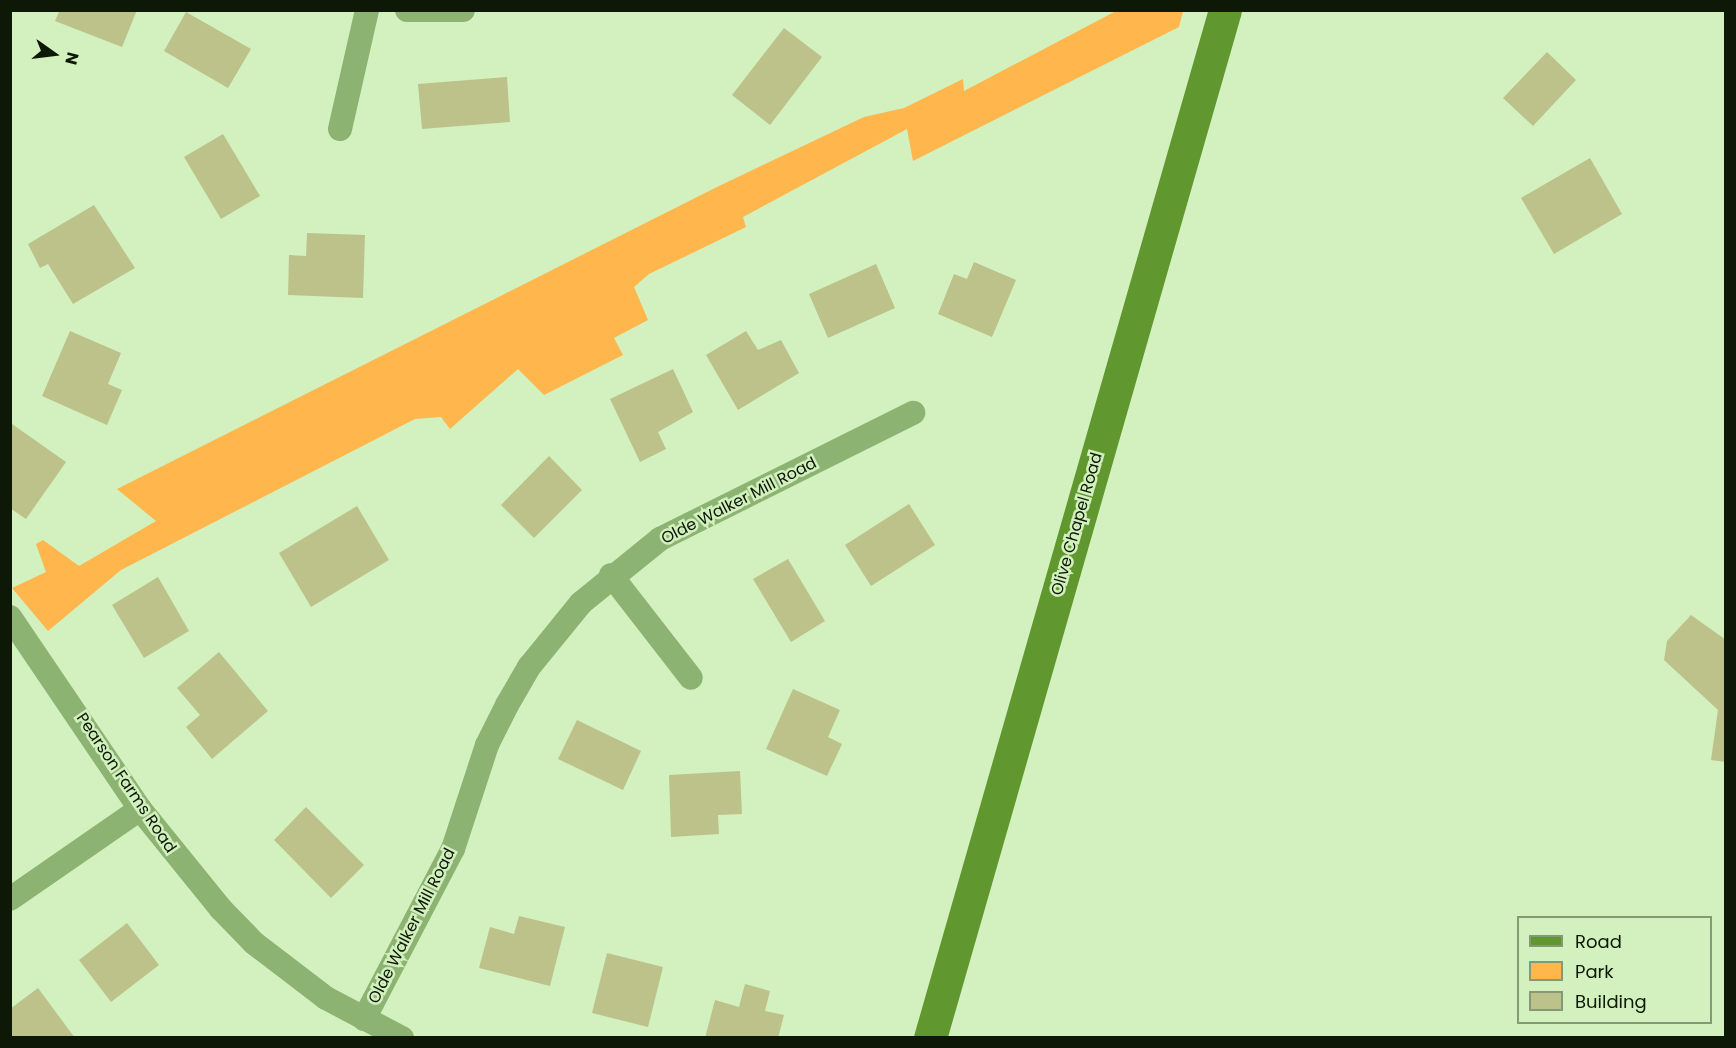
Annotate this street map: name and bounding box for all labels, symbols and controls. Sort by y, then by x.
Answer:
north arrow [24,24,84,84]
text: N [59,50,85,67]
street label: Olive Chapel Road [1047,450,1107,598]
street label: Olde Walker Mill Road [658,453,820,549]
street label: Pearson Farms Road [72,709,180,857]
street label: Olde Walker Mill Road [364,845,460,1007]
legend [1517,916,1712,1024]
text: Road [1575,929,1622,954]
text: Park [1575,959,1614,984]
text: Building [1575,989,1647,1014]

